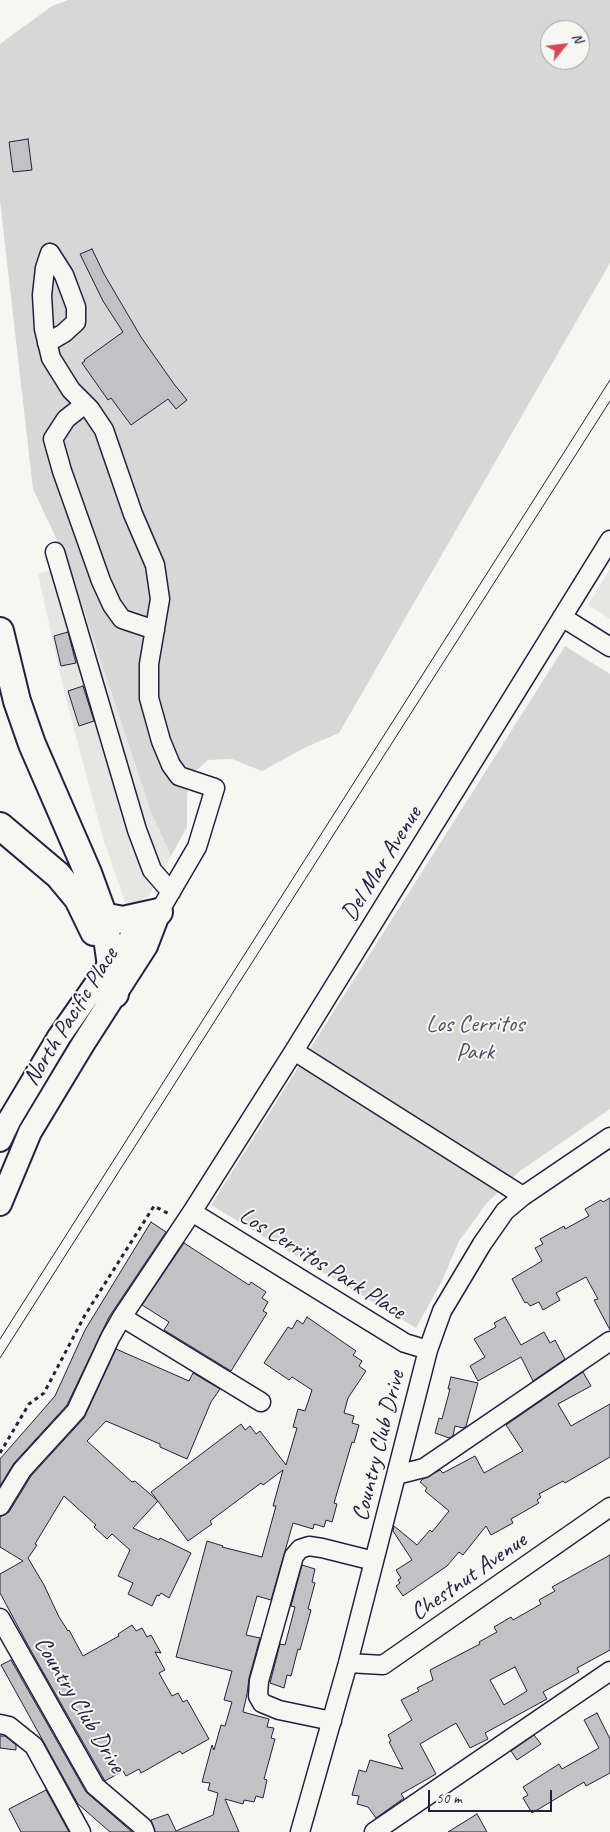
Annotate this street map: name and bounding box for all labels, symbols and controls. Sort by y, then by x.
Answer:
north arrow [540,20,590,70]
text: N [568,30,587,46]
street label: Del Mar Avenue [336,802,428,926]
street label: North Pacific Place [17,943,125,1091]
park label: Los Cerritos Park [426,1011,524,1067]
street label: Los Cerritos Park Place [234,1201,410,1327]
street label: Country Club Drive [346,1368,412,1524]
street label: Chestnut Avenue [405,1526,533,1628]
street label: Country Club Drive [27,1632,131,1778]
scale bar [430,1780,554,1812]
text: 50 m [436,1789,462,1808]

